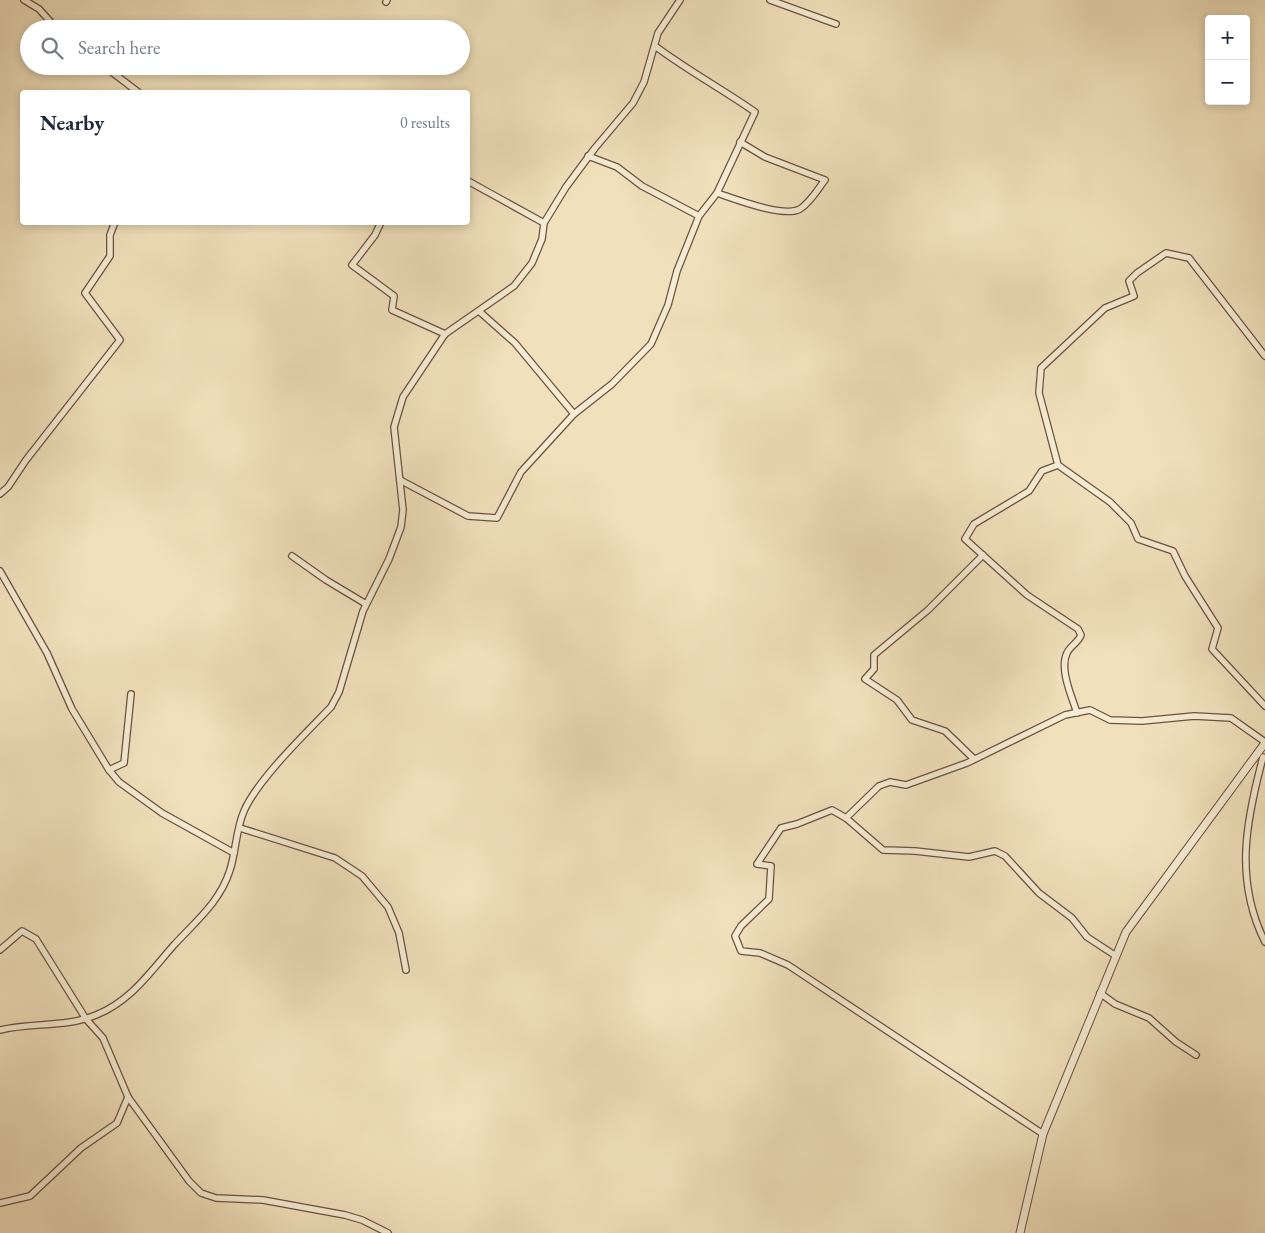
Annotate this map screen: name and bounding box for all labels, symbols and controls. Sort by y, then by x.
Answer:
map controls [1205,15,1250,105]
button: + [1205,15,1250,60]
search box [20,20,470,75]
icon: search [38,34,66,62]
text: Search here [78,35,160,60]
button: − [1205,60,1250,105]
text: Nearby [40,109,104,136]
text: 0 results [400,112,450,133]

